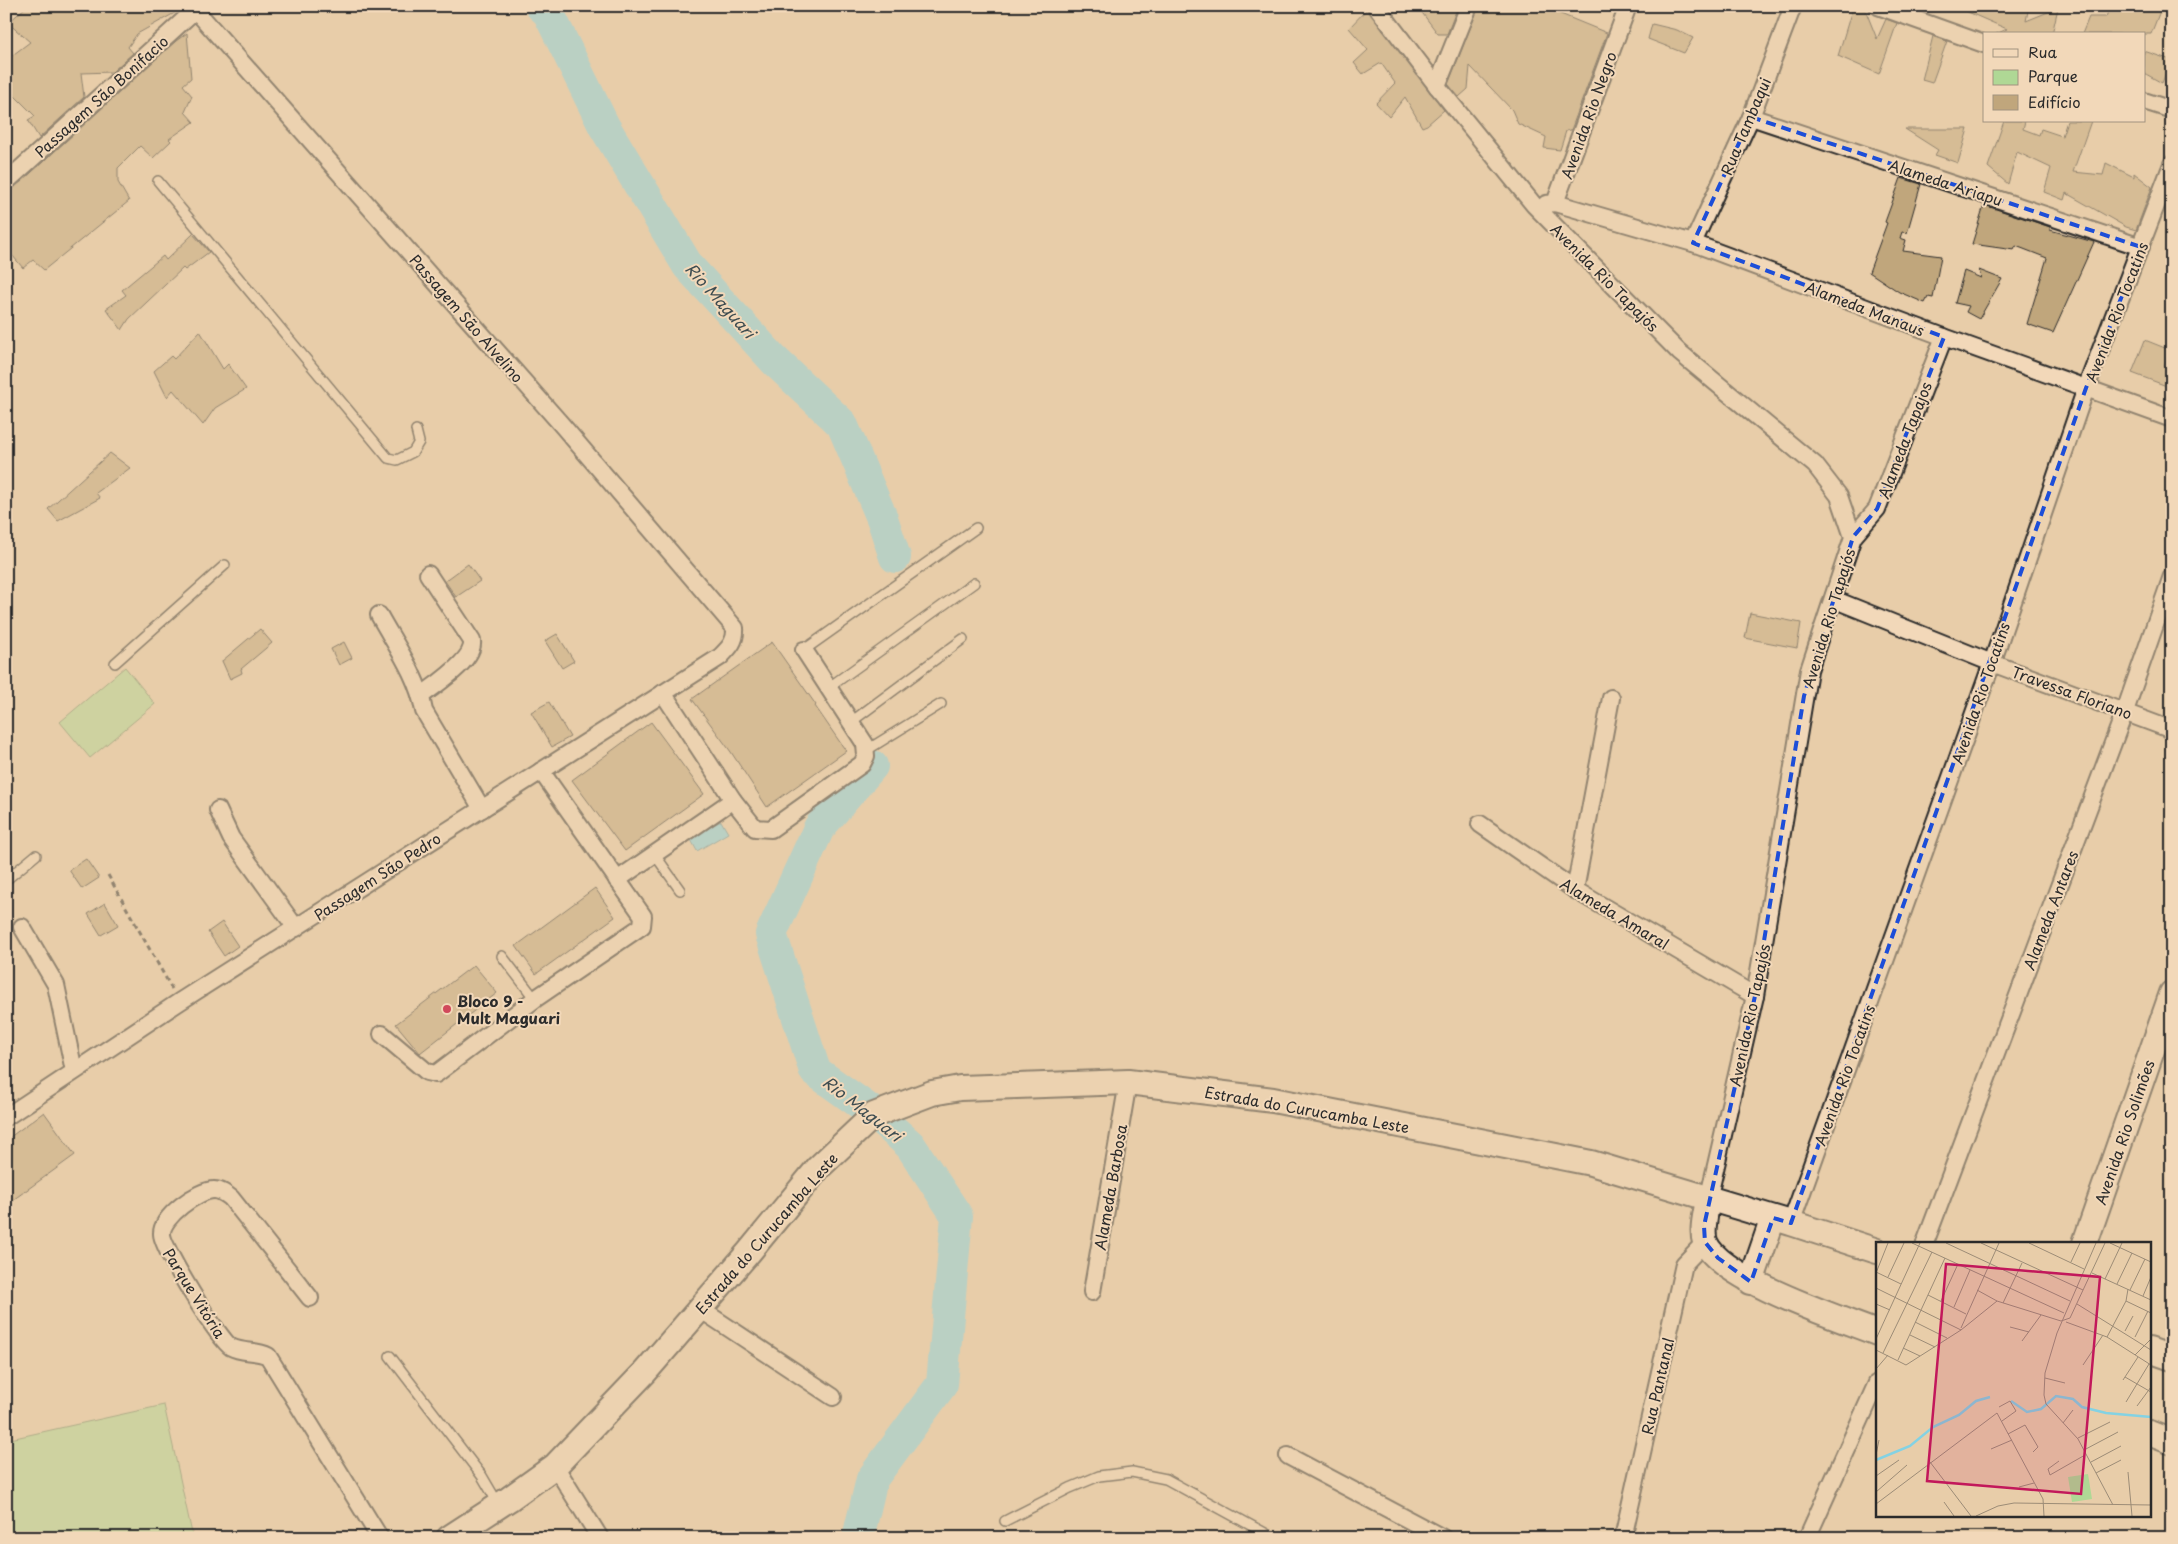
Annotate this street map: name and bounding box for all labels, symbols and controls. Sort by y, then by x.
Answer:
street label: Passagem São Bonifacio [29,30,173,162]
legend [1983,32,2146,122]
text: Rua [2028,40,2057,63]
street label: Avenida Rio Negro [1554,48,1622,182]
text: Parque [2028,64,2078,87]
street label: Rua Tambaqui [1714,74,1776,178]
text: Edifício [2028,90,2081,113]
street label: Alameda Ariapu [1886,153,2006,211]
street label: Avenida Rio Tapajós [1546,218,1664,336]
street label: Avenida Rio Tocatins [2079,238,2153,385]
street label: Passagem São Alvelino [405,249,529,387]
water label: Rio Maguari [680,257,763,345]
street label: Alameda Manaus [1802,275,1928,341]
street label: Alameda Tapajos [1871,378,1937,502]
street label: Avenida Rio Tapajós [1796,545,1860,691]
street label: Avenida Rio Tocatins [1945,619,2015,767]
street label: Travessa Floriano [2009,660,2135,724]
street label: Passagem São Pedro [309,826,445,926]
street label: Alameda Antares [2017,847,2083,973]
street label: Alameda Amaral [1556,871,1674,955]
street label: Avenida Rio Tapajós [1723,942,1775,1088]
place label: Bloco 9 - Mult Maguari [457,989,560,1029]
street label: Avenida Rio Tocatins [1808,1001,1880,1149]
marker: Bloco 9 - Mult Maguari [441,1003,453,1015]
street label: Avenida Rio Solimões [2088,1056,2160,1208]
water label: Rio Maguari [818,1069,909,1148]
street label: Estrada do Curucamba Leste [1203,1080,1411,1138]
street label: Alameda Barbosa [1088,1122,1133,1252]
street label: Estrada do Curucamba Leste [689,1147,843,1319]
inset map [1876,1242,2150,1516]
street label: Parque Vitória [158,1244,232,1343]
street label: Rua Pantanal [1635,1335,1679,1437]

